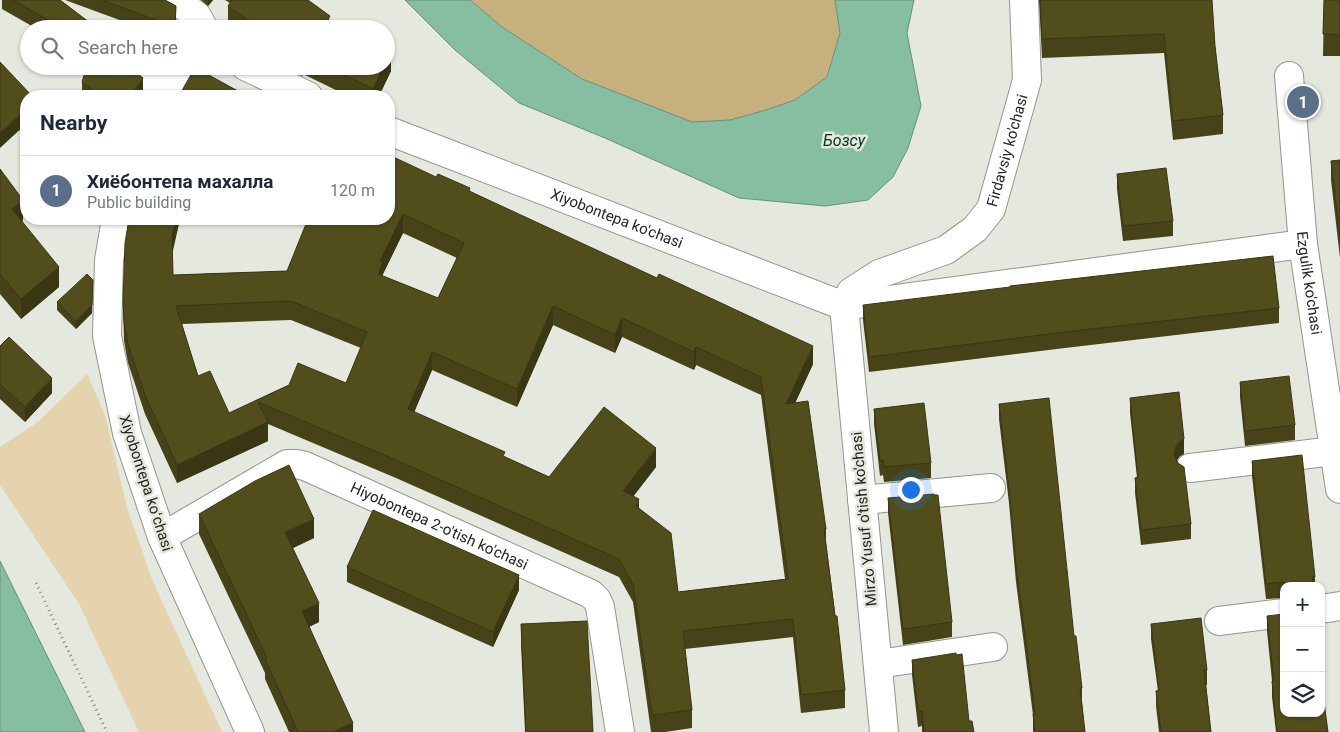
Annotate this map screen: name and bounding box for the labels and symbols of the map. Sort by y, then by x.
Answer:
pin: 1 [1287,83,1319,121]
street label: Firdavsiy ko'chasi [983,92,1032,209]
water label: Бозсу [823,131,866,150]
street label: Xiyobontepa ko'chasi [548,185,685,252]
street label: Ezgulik ko'chasi [1293,231,1326,336]
street label: Xiyobontepa koʻchasi [115,413,177,553]
street label: Mirzo Yusuf o'tish ko'chasi [847,431,881,607]
your location [898,477,924,503]
street label: Hiyobontepa 2-o'tish ko'chasi [348,478,531,574]

